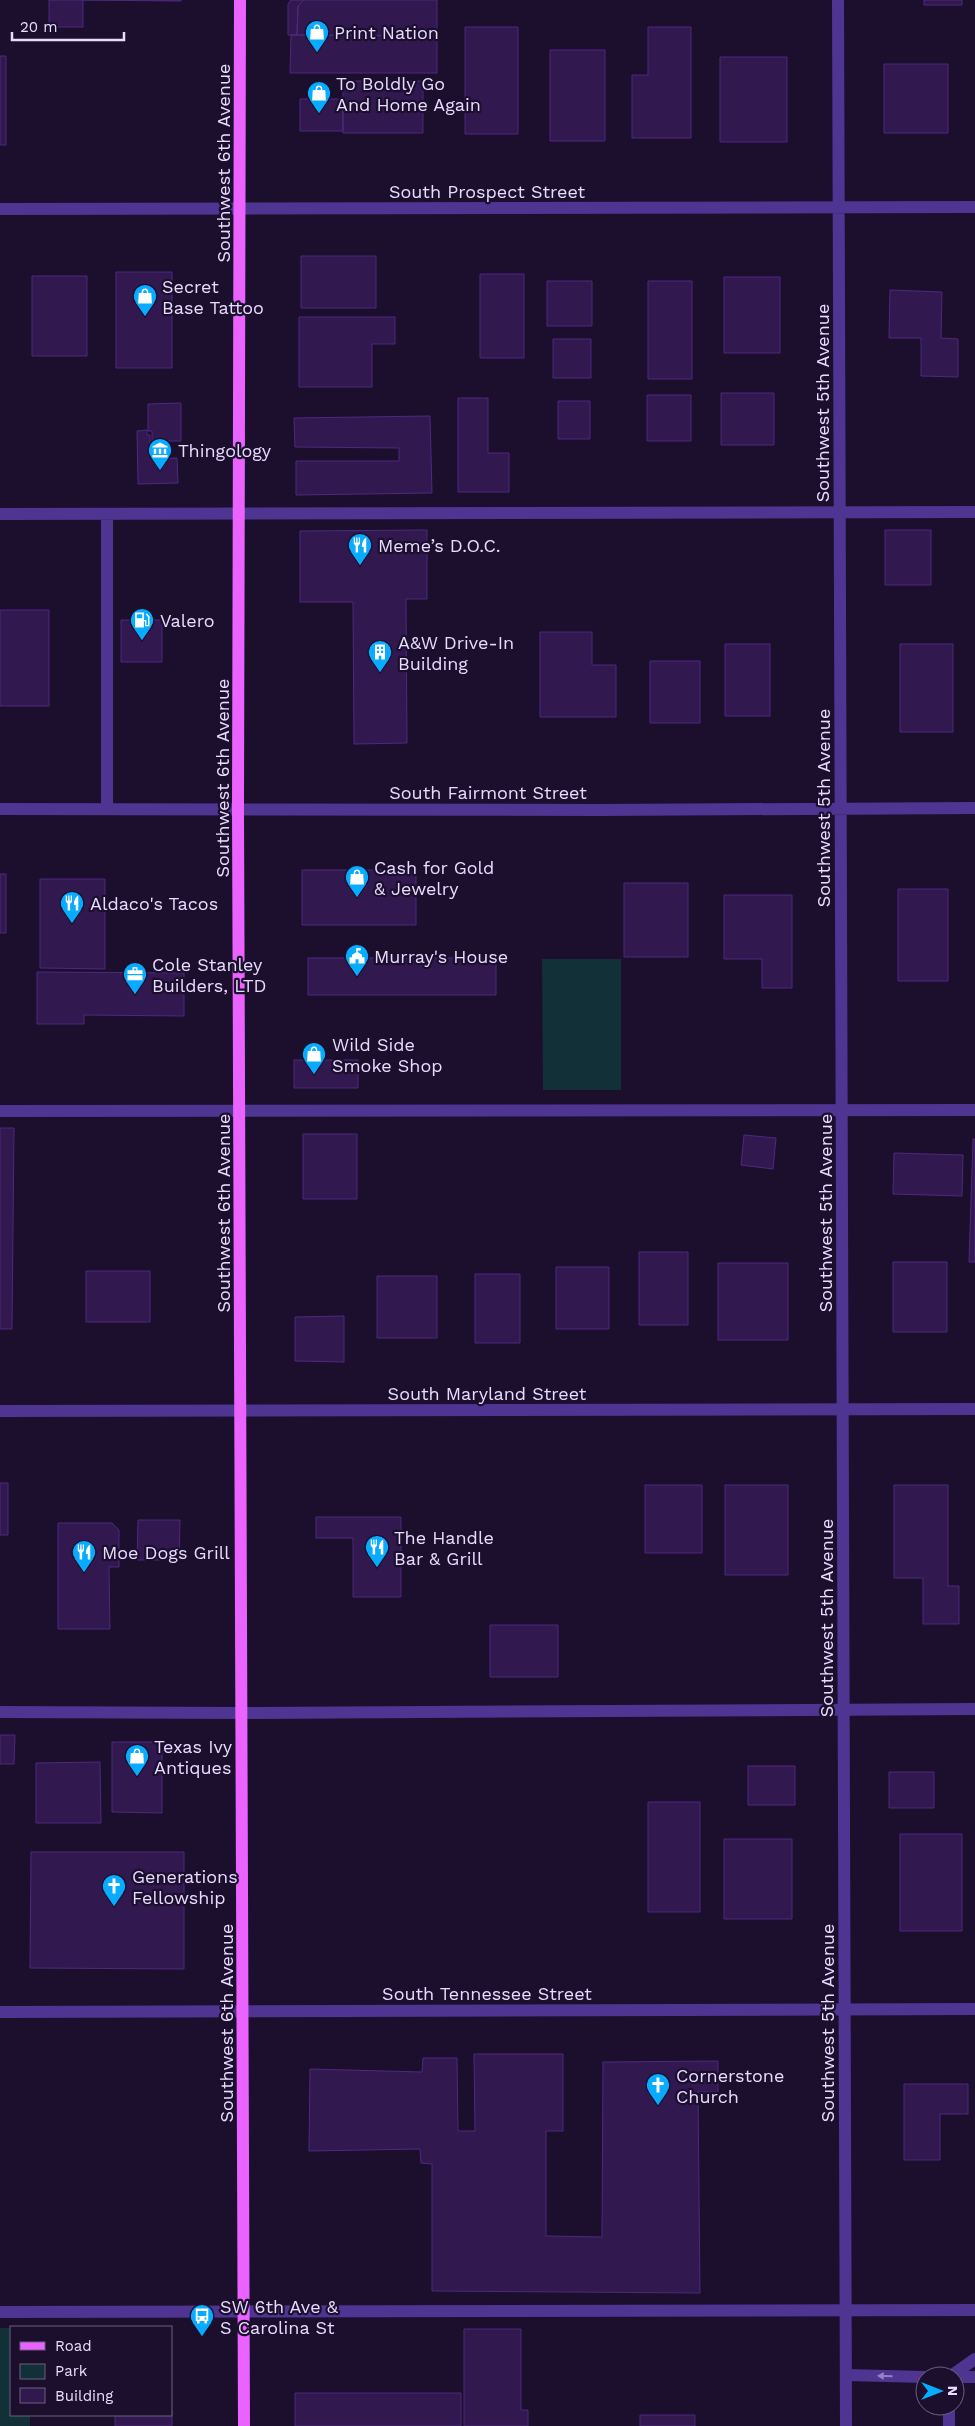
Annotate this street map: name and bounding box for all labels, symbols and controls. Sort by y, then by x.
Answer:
scale bar [12,10,125,42]
text: 20 m [20,18,58,36]
shop icon: Print Nation [304,19,330,53]
place label: Print Nation [334,22,439,43]
street label: Southwest 6th Avenue [213,63,234,263]
place label: To Boldly Go And Home Again [336,73,481,115]
shop icon: To Boldly Go And Home Again [306,80,332,114]
street label: South Prospect Street [389,181,586,202]
place label: Secret Base Tattoo [162,276,264,318]
shop icon: Secret Base Tattoo [132,283,158,317]
street label: Southwest 5th Avenue [812,304,833,502]
museum icon: Thingology [147,437,173,471]
place label: Thingology [178,440,272,461]
restaurant icon: Meme’s D.O.C. [347,532,373,566]
place label: Meme’s D.O.C. [378,535,501,556]
fuel station icon: Valero [129,607,155,641]
place label: Valero [160,610,215,631]
place label: A&W Drive-In Building [398,632,514,674]
building icon: A&W Drive-In Building [367,639,393,673]
street label: Southwest 6th Avenue [212,678,233,878]
street label: Southwest 5th Avenue [813,709,834,907]
street label: South Fairmont Street [389,782,587,803]
place label: Cash for Gold & Jewelry [374,857,494,899]
shop icon: Cash for Gold & Jewelry [344,864,370,898]
restaurant icon: Aldaco's Tacos [59,890,85,924]
place label: Aldaco's Tacos [90,893,218,914]
public building icon: Murray's House [344,943,370,977]
place label: Murray's House [374,946,508,967]
place label: Cole Stanley Builders, LTD [152,954,267,996]
office icon: Cole Stanley Builders, LTD [122,961,148,995]
place label: Wild Side Smoke Shop [332,1034,443,1076]
shop icon: Wild Side Smoke Shop [301,1041,327,1075]
street label: Southwest 6th Avenue [213,1113,234,1313]
street label: Southwest 5th Avenue [815,1114,836,1312]
street label: South Maryland Street [388,1383,587,1404]
street label: Southwest 5th Avenue [816,1519,837,1717]
place label: The Handle Bar & Grill [394,1527,494,1569]
restaurant icon: The Handle Bar & Grill [364,1534,390,1568]
restaurant icon: Moe Dogs Grill [71,1539,97,1573]
place label: Moe Dogs Grill [102,1542,230,1563]
place label: Texas Ivy Antiques [154,1736,233,1778]
shop icon: Texas Ivy Antiques [124,1743,150,1777]
place label: Generations Fellowship [132,1866,238,1908]
church icon: Generations Fellowship [101,1873,127,1907]
street label: Southwest 6th Avenue [216,1923,237,2123]
street label: Southwest 5th Avenue [817,1924,838,2122]
street label: South Tennessee Street [382,1983,592,2004]
place label: Cornerstone Church [676,2065,784,2107]
church icon: Cornerstone Church [645,2072,671,2106]
place label: SW 6th Ave & S Carolina St [220,2296,339,2338]
bus stop icon: SW 6th Ave & S Carolina St [189,2303,215,2337]
legend [10,2326,172,2416]
text: Road [55,2337,92,2355]
text: Park [55,2362,88,2380]
north arrow [915,2366,965,2416]
one-way arrow [877,2371,893,2379]
text: N [945,2386,961,2396]
text: Building [55,2387,113,2405]

